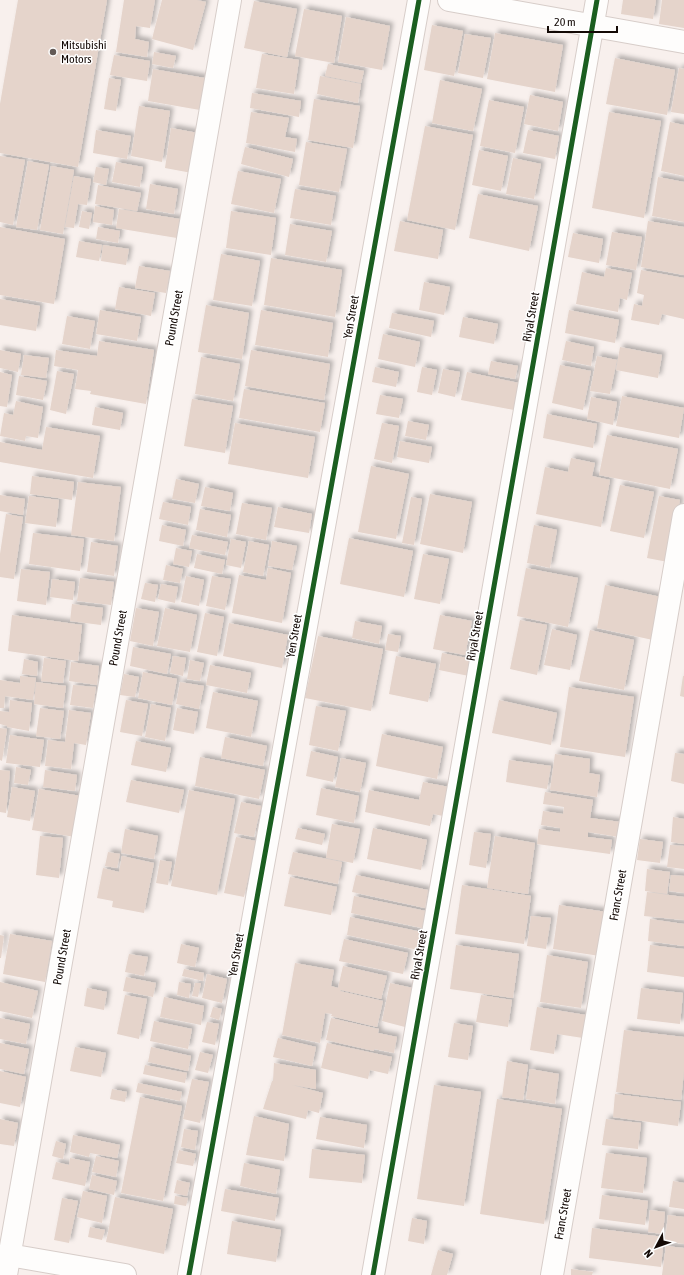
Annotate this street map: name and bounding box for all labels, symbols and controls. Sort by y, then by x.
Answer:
scale bar [548,8,617,34]
text: 20 m [554,15,576,29]
place label: Mitsubishi Motors [61,38,107,66]
marker: Mitsubishi Motors [48,47,58,57]
street label: Pound Street [162,288,186,347]
street label: Riyal Street [520,290,542,343]
street label: Yen Street [340,294,362,340]
street label: Pound Street [106,608,130,667]
street label: Riyal Street [464,609,486,662]
street label: Yen Street [283,613,305,659]
street label: Franc Street [607,868,629,922]
street label: Pound Street [50,927,74,986]
street label: Riyal Street [408,928,430,981]
street label: Yen Street [225,932,247,978]
street label: Franc Street [552,1187,574,1241]
north arrow [636,1227,676,1267]
text: N [642,1247,655,1260]

